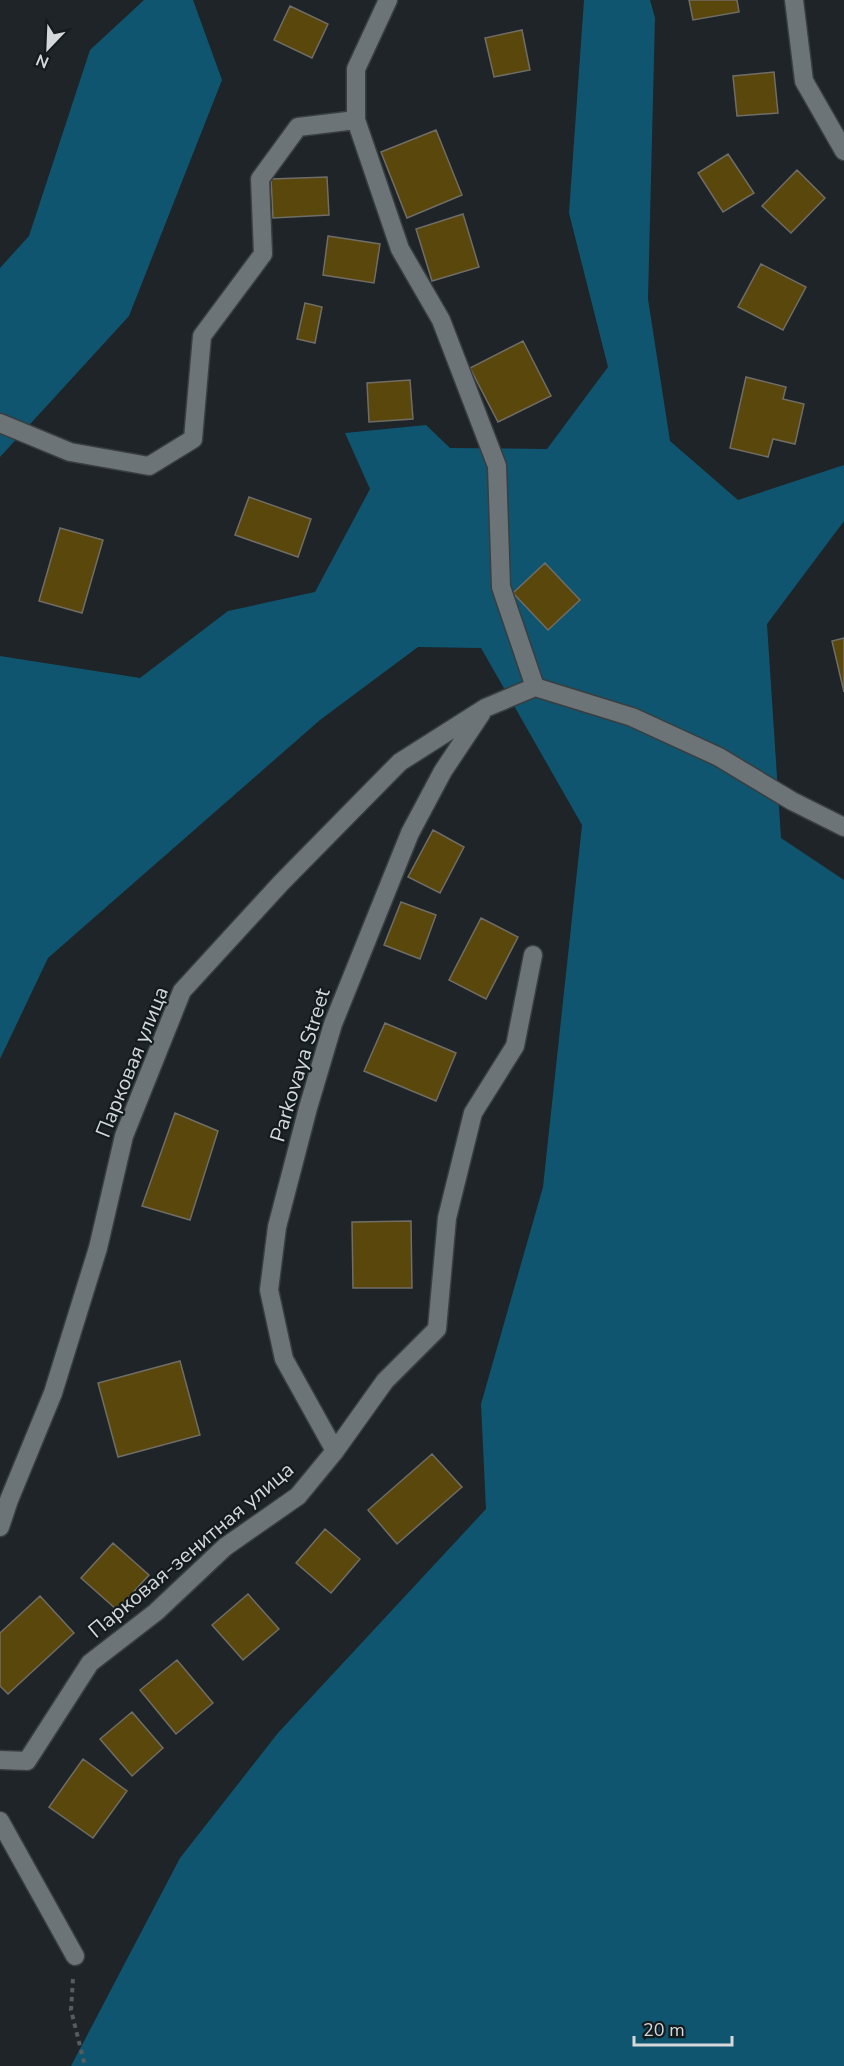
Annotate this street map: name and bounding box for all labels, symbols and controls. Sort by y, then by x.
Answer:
north arrow [18,18,78,78]
text: N [33,48,52,73]
street label: Парковая улица [89,982,175,1142]
street label: Parkovaya Street [263,984,337,1145]
street label: Парковая-зенитная улица [82,1456,300,1644]
scale bar [634,2009,732,2047]
text: 20 m [643,2018,685,2042]

